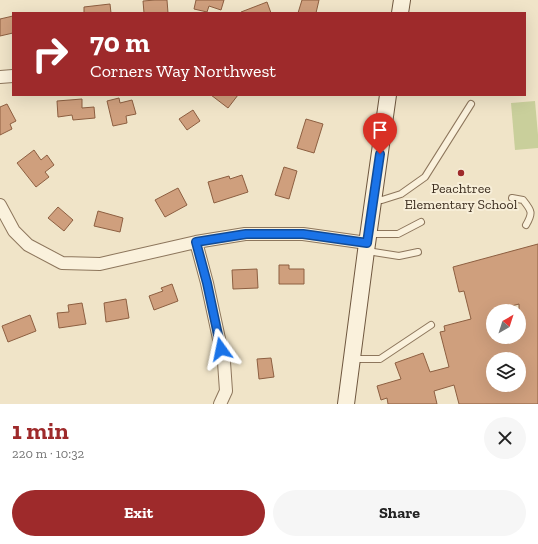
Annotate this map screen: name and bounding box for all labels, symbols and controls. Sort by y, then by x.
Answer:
text: 70 m [90,26,150,59]
icon: right [24,28,76,80]
text: Corners Way Northwest [90,60,276,82]
pin [363,113,397,154]
icon: arrive [369,119,391,141]
marker: Peachtree Elementary School [456,168,466,178]
place label: Peachtree Elementary School [405,180,518,213]
north arrow [486,304,526,344]
map controls [486,304,526,392]
position arrow [200,328,242,370]
button: layers [486,352,526,392]
text: 1 min [12,416,69,445]
button: close [484,417,526,459]
text: 220 m · 10:32 [12,446,84,461]
button: Exit [12,490,265,536]
button: Share [273,490,526,536]

